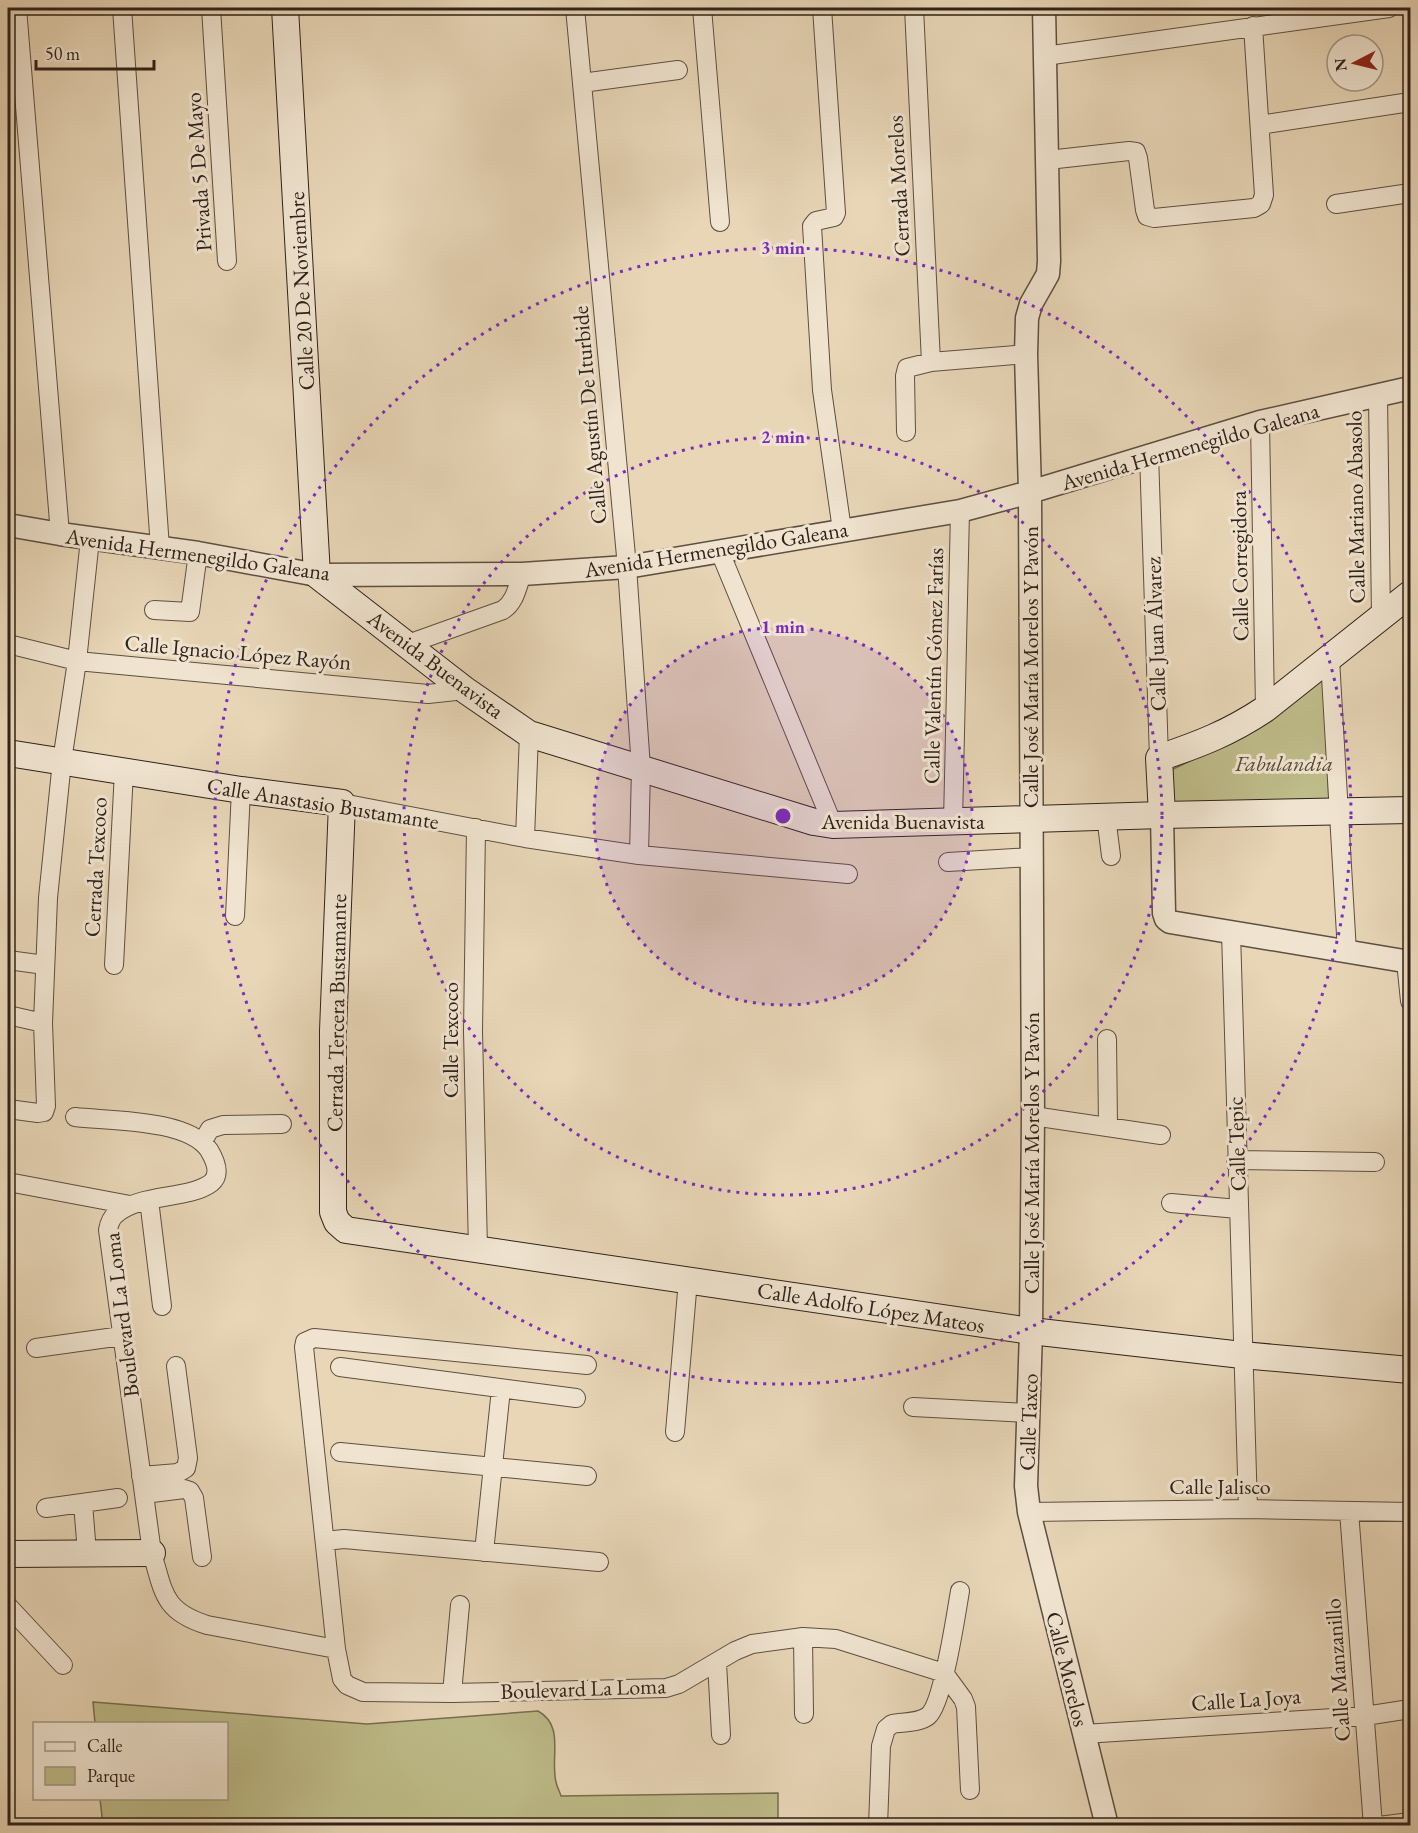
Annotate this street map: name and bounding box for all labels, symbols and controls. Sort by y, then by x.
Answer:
scale bar [36,33,154,71]
north arrow [1325,33,1385,93]
text: 50 m [45,42,80,65]
text: N [1329,57,1352,72]
street label: Privada 5 De Mayo [178,91,219,253]
street label: Cerrada Morelos [880,115,917,257]
street label: Calle 20 De Noviembre [282,190,321,391]
text: 3 min [761,236,805,259]
street label: Calle Agustín De Iturbide [565,304,613,525]
street label: Avenida Hermenegildo Galeana [1057,396,1323,497]
street label: Calle Mariano Abasolo [1339,410,1372,604]
text: 2 min [761,425,805,448]
street label: Calle Corregidora [1224,490,1255,642]
street label: Avenida Hermenegildo Galeana [581,514,850,585]
street label: Avenida Hermenegildo Galeana [63,521,332,587]
street label: Calle José María Morelos Y Pavón [1016,525,1045,808]
street label: Calle Valentín Gómez Farías [917,548,950,784]
street label: Calle Juan Álvarez [1138,556,1173,712]
street label: Avenida Buenavista [361,603,510,725]
text: 1 min [761,615,805,638]
street label: Calle Ignacio López Rayón [123,628,353,677]
park label: Fabulandia [1234,749,1333,778]
street label: Calle Anastasio Bustamante [205,771,441,836]
street label: Cerrada Texcoco [77,796,114,938]
centre of rings [773,806,793,826]
street label: Avenida Buenavista [820,807,985,836]
street label: Cerrada Tercera Bustamante [320,893,353,1132]
street label: Calle Texcoco [436,982,465,1098]
street label: Calle José María Morelos Y Pavón [1017,1011,1046,1294]
street label: Calle Tepic [1220,1096,1253,1192]
street label: Boulevard La Loma [97,1231,146,1399]
street label: Calle Adolfo López Mateos [755,1275,987,1340]
street label: Calle Taxco [1012,1373,1045,1471]
street label: Calle Jalisco [1169,1472,1271,1501]
street label: Calle Manzanillo [1318,1597,1357,1742]
street label: Calle Morelos [1039,1609,1096,1730]
street label: Boulevard La Loma [500,1671,667,1706]
street label: Calle La Joya [1190,1681,1302,1718]
legend [33,1722,228,1800]
text: Calle [87,1734,123,1757]
text: Parque [87,1764,135,1787]

